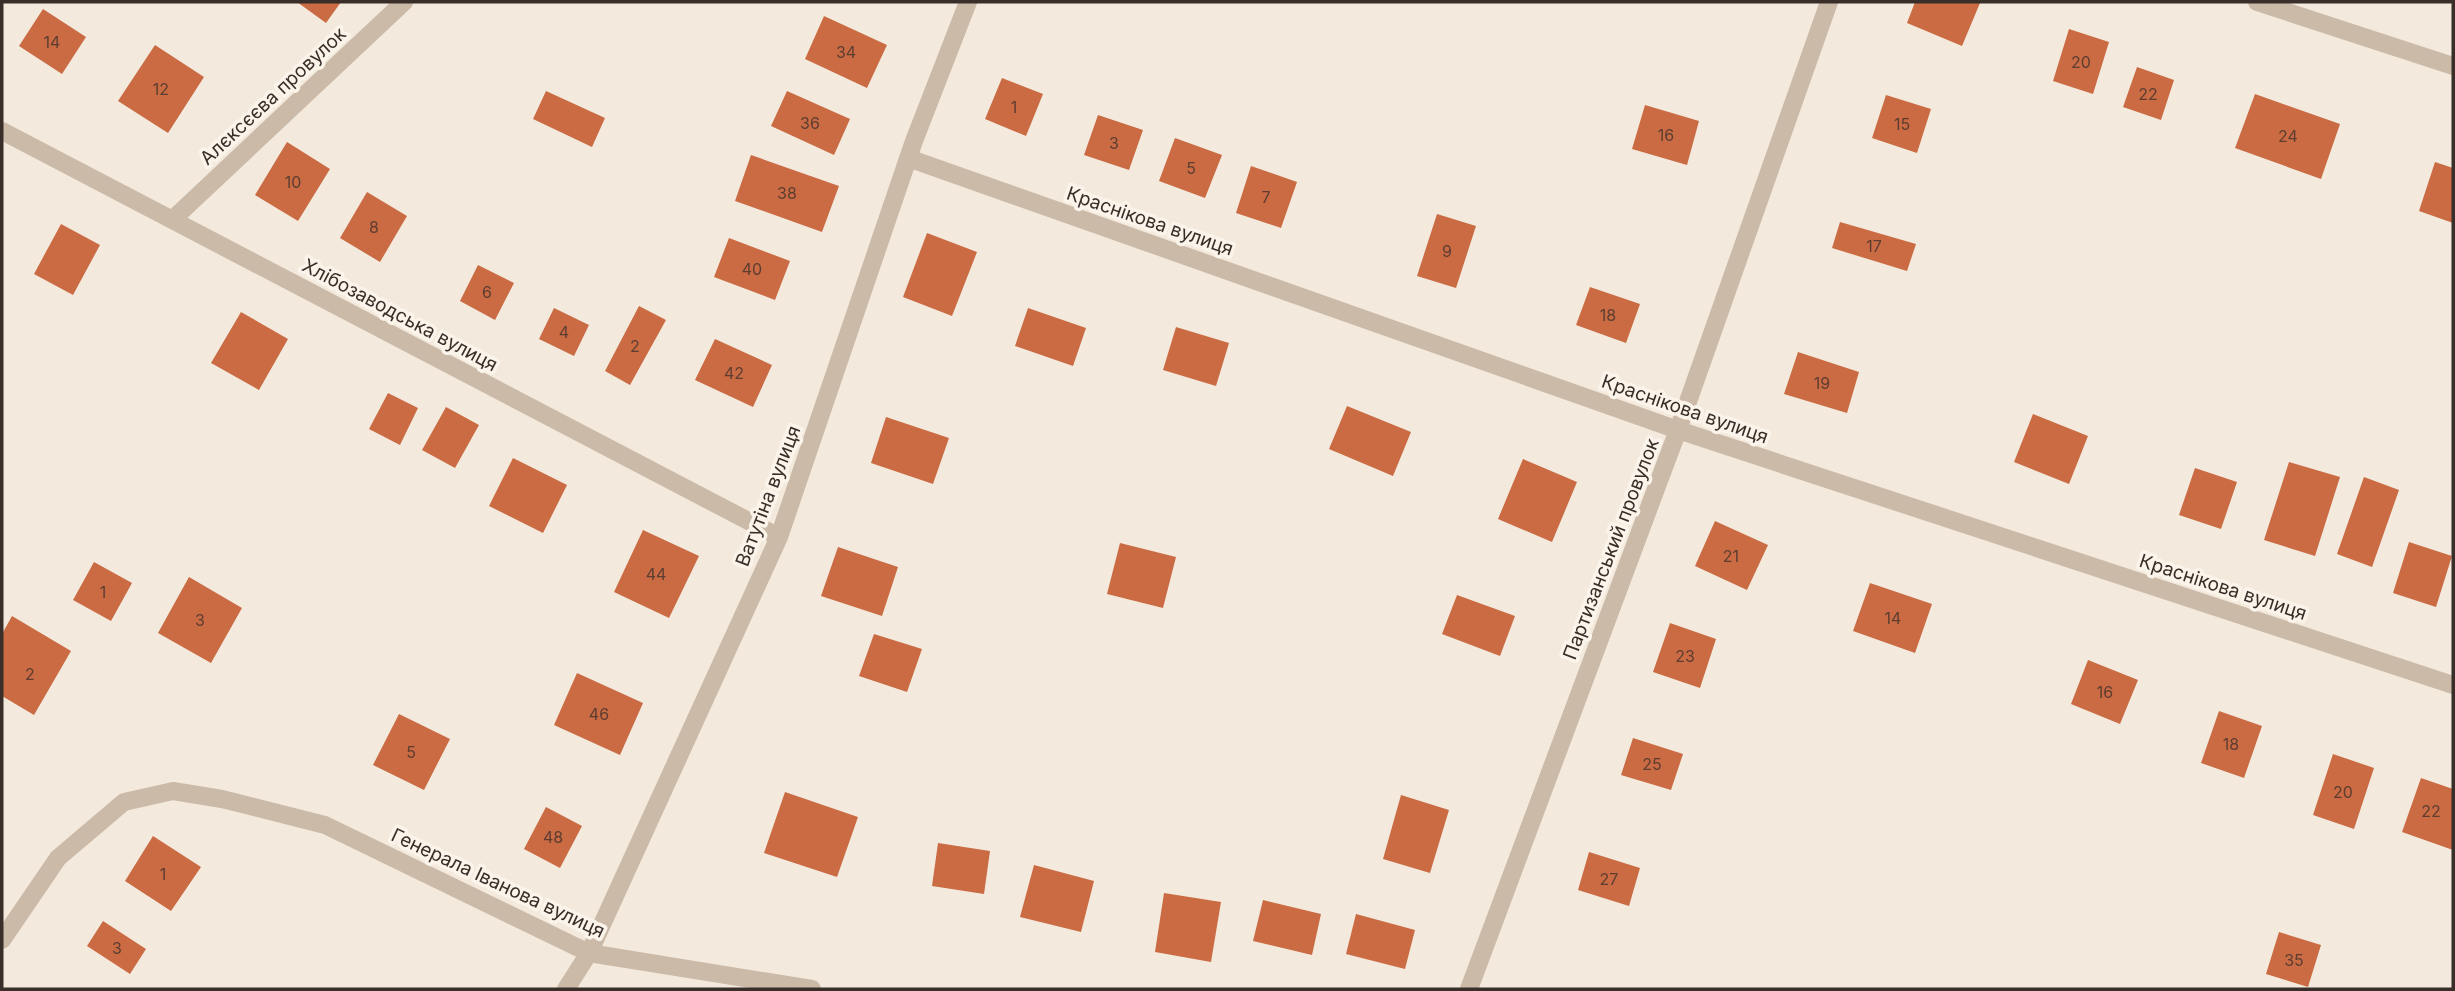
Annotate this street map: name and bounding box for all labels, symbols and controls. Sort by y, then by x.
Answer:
street label: Алєксєєва провулок [195,22,351,170]
house number: 14 [44,32,60,52]
house number: 34 [836,42,856,62]
house number: 20 [2071,52,2091,72]
house number: 12 [153,79,169,99]
house number: 22 [2138,84,2158,104]
house number: 1 [1011,97,1017,117]
house number: 36 [800,113,820,133]
house number: 15 [1894,114,1910,134]
house number: 16 [1658,125,1674,145]
house number: 24 [2278,126,2298,146]
house number: 3 [1109,133,1119,153]
house number: 5 [1186,158,1196,178]
house number: 10 [285,172,301,192]
street label: Краснікова вулиця [1064,182,1236,260]
house number: 38 [777,183,797,203]
house number: 7 [1261,187,1271,207]
house number: 8 [369,217,379,237]
house number: 17 [1866,236,1882,256]
house number: 9 [1442,241,1452,261]
street label: Хлібозаводська вулиця [299,254,501,376]
house number: 40 [742,259,762,279]
house number: 6 [482,282,492,302]
house number: 18 [1600,305,1616,325]
house number: 4 [559,322,569,342]
house number: 2 [630,336,640,356]
house number: 42 [724,363,744,383]
street label: Краснікова вулиця [1599,370,1771,448]
house number: 19 [1814,373,1830,393]
street label: Ватутіна вулиця [731,422,805,570]
street label: Партизанський провулок [1558,435,1664,663]
house number: 21 [1723,546,1739,566]
street label: Краснікова вулиця [2136,549,2310,625]
house number: 44 [646,564,666,584]
house number: 1 [100,582,106,602]
house number: 14 [1885,608,1901,628]
house number: 3 [195,610,205,630]
house number: 23 [1675,646,1695,666]
house number: 2 [25,664,35,684]
house number: 16 [2097,682,2113,702]
house number: 46 [589,704,609,724]
house number: 18 [2223,734,2239,754]
house number: 5 [406,742,416,762]
house number: 25 [1642,754,1662,774]
house number: 20 [2333,782,2353,802]
house number: 22 [2421,801,2441,821]
street label: Генерала Іванова вулиця [388,823,608,943]
house number: 48 [543,827,563,847]
house number: 1 [160,864,166,884]
house number: 27 [1600,869,1618,889]
house number: 3 [112,938,122,958]
house number: 35 [2284,950,2304,970]

